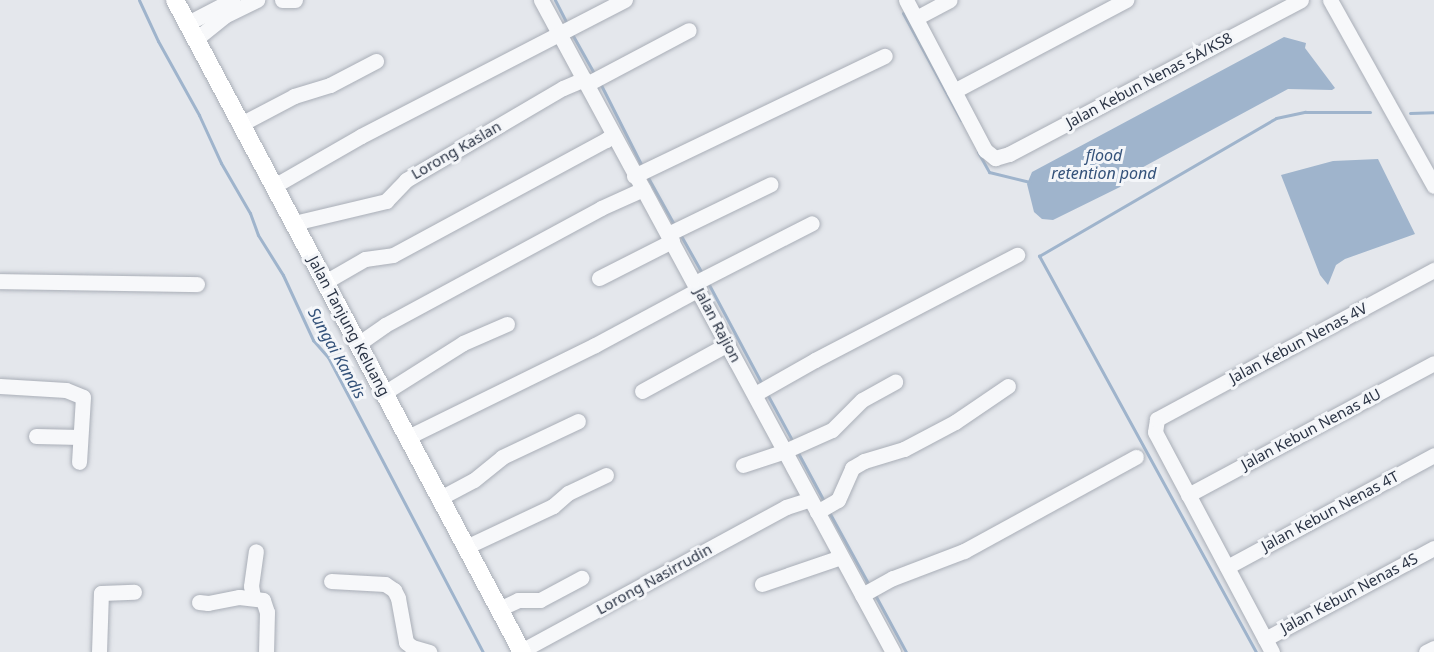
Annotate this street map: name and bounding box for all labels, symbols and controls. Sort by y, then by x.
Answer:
street label: Jalan Kebun Nenas 5A/KS8 [1063,28,1235,132]
street label: Lorong Kaslan [408,117,504,183]
water label: flood retention pond [1051,145,1157,183]
street label: Jalan Tanjung Keluang [304,253,394,399]
street label: Jalan Rajion [691,285,745,365]
street label: Jalan Kebun Nenas 4V [1226,299,1370,387]
water label: Sungai Kandis [304,304,370,402]
street label: Jalan Kebun Nenas 4U [1238,385,1384,473]
street label: Jalan Kebun Nenas 4T [1258,467,1402,555]
street label: Lorong Nasirrudin [593,540,715,618]
street label: Jalan Kebun Nenas 4S [1277,549,1421,637]

